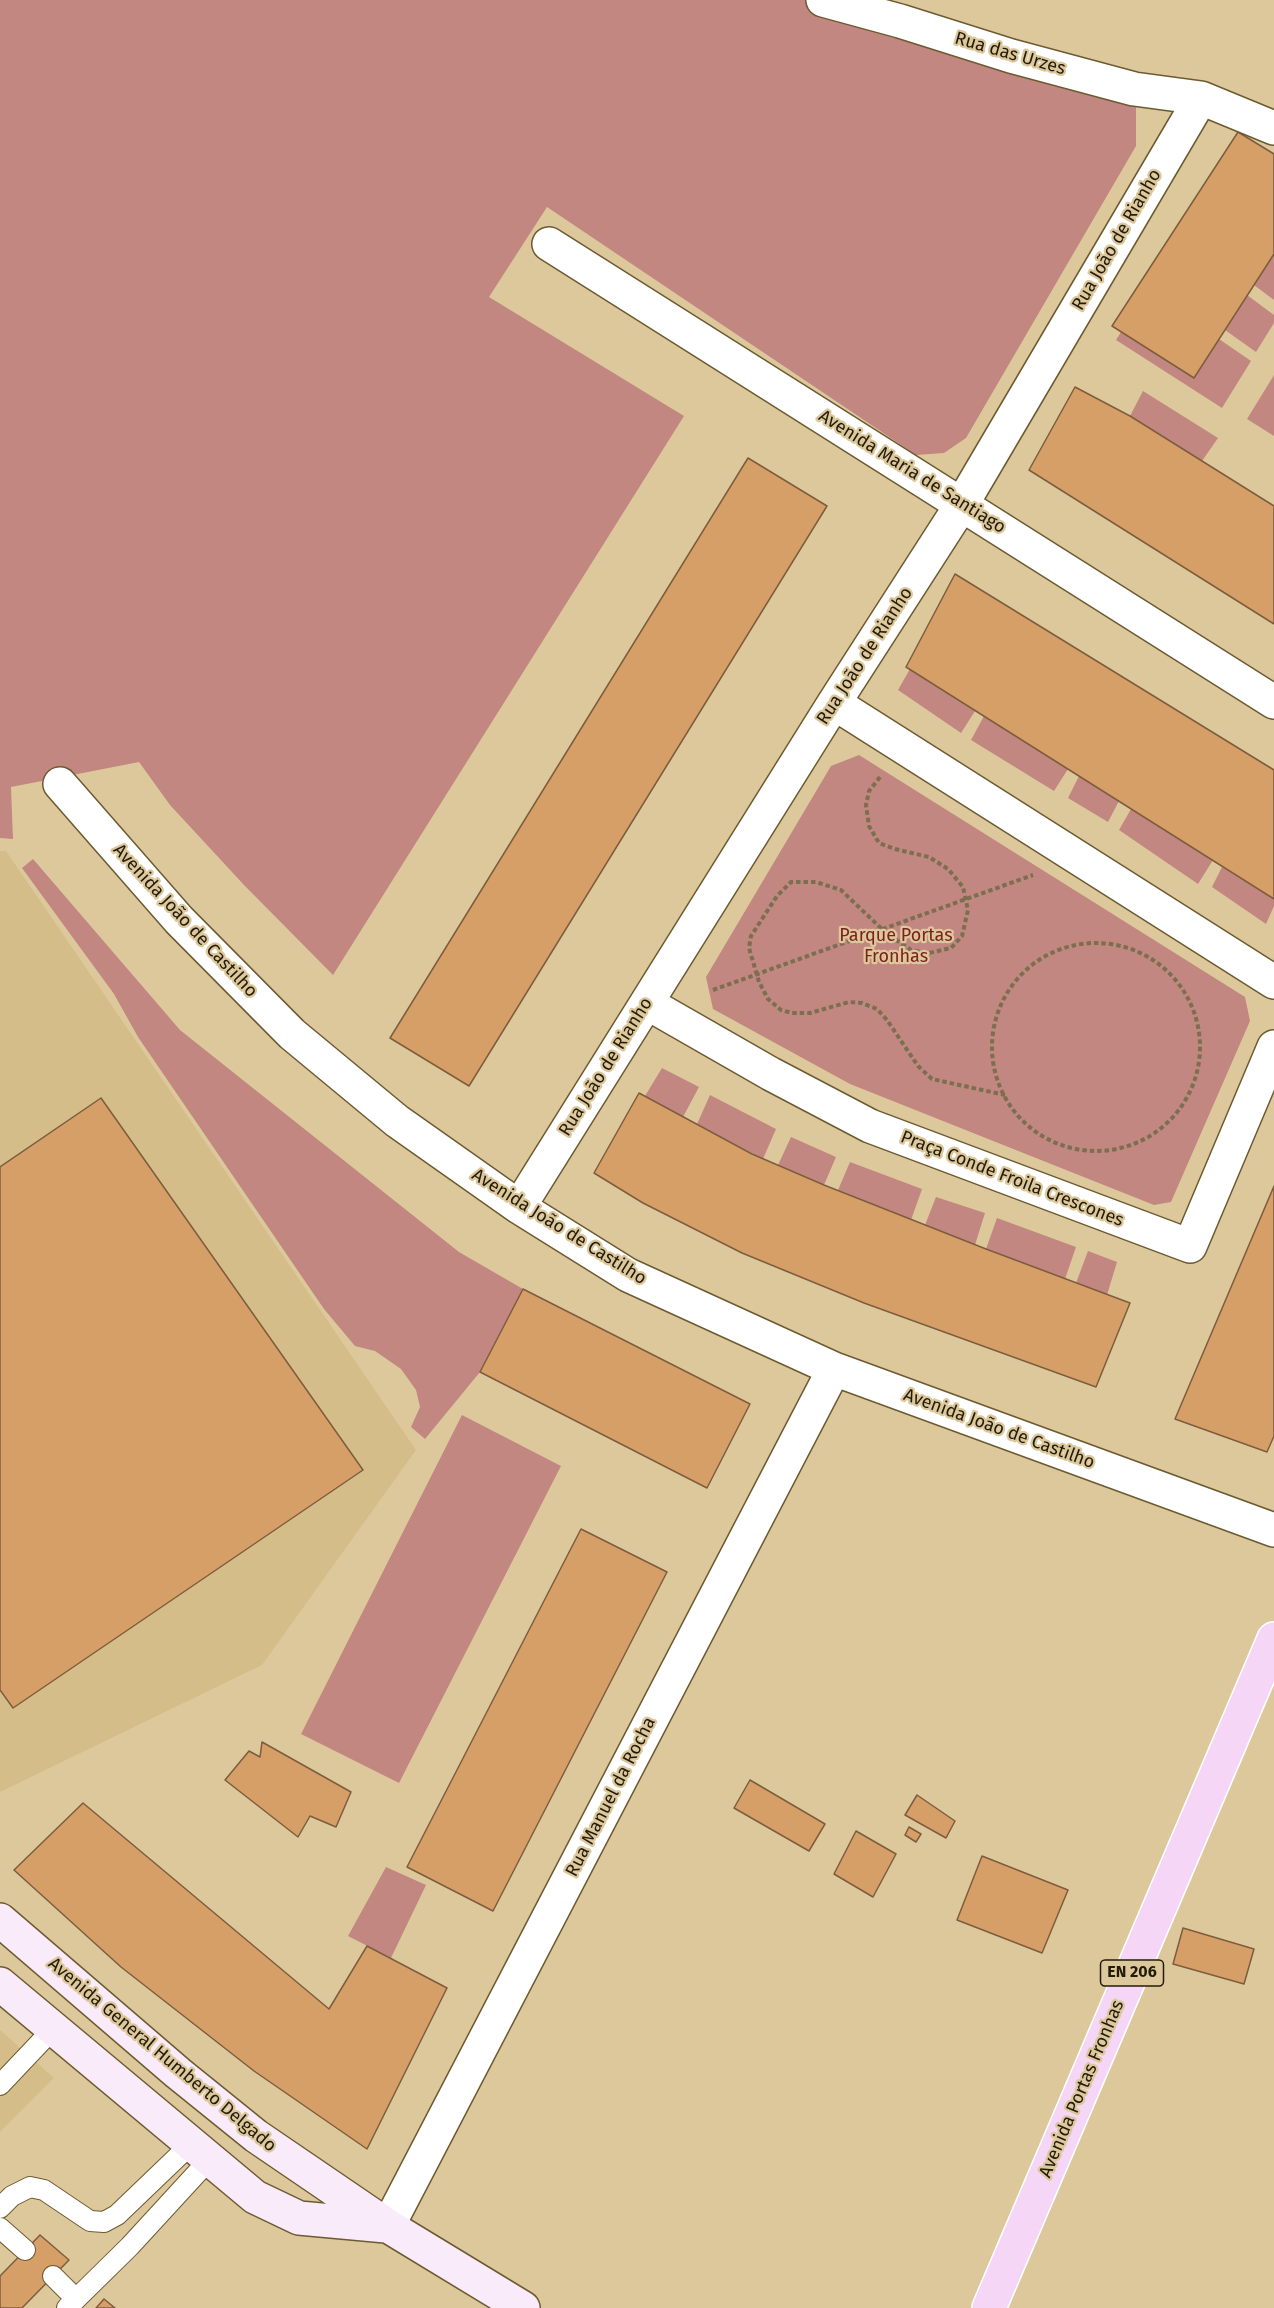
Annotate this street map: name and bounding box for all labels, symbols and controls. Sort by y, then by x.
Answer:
street label: Rua das Urzes [952,28,1068,80]
street label: Rua João de Rianho [1068,166,1166,314]
street label: Avenida Maria de Santiago [814,405,1010,539]
street label: Rua João de Rianho [812,583,918,729]
street label: Avenida João de Castilho [108,840,262,1002]
park label: Parque Portas Fronhas [839,925,953,968]
street label: Rua João de Rianho [555,994,657,1140]
street label: Praça Conde Froila Crescones [897,1126,1127,1232]
street label: Avenida João de Castilho [468,1164,650,1290]
street label: Avenida João de Castilho [900,1384,1098,1474]
street label: Rua Manuel da Rocha [561,1714,661,1880]
street label: Avenida General Humberto Delgado [44,1953,280,2157]
road number: EN 206 [1100,1960,1164,1986]
street label: Avenida Portas Fronhas [1035,1997,1129,2181]

